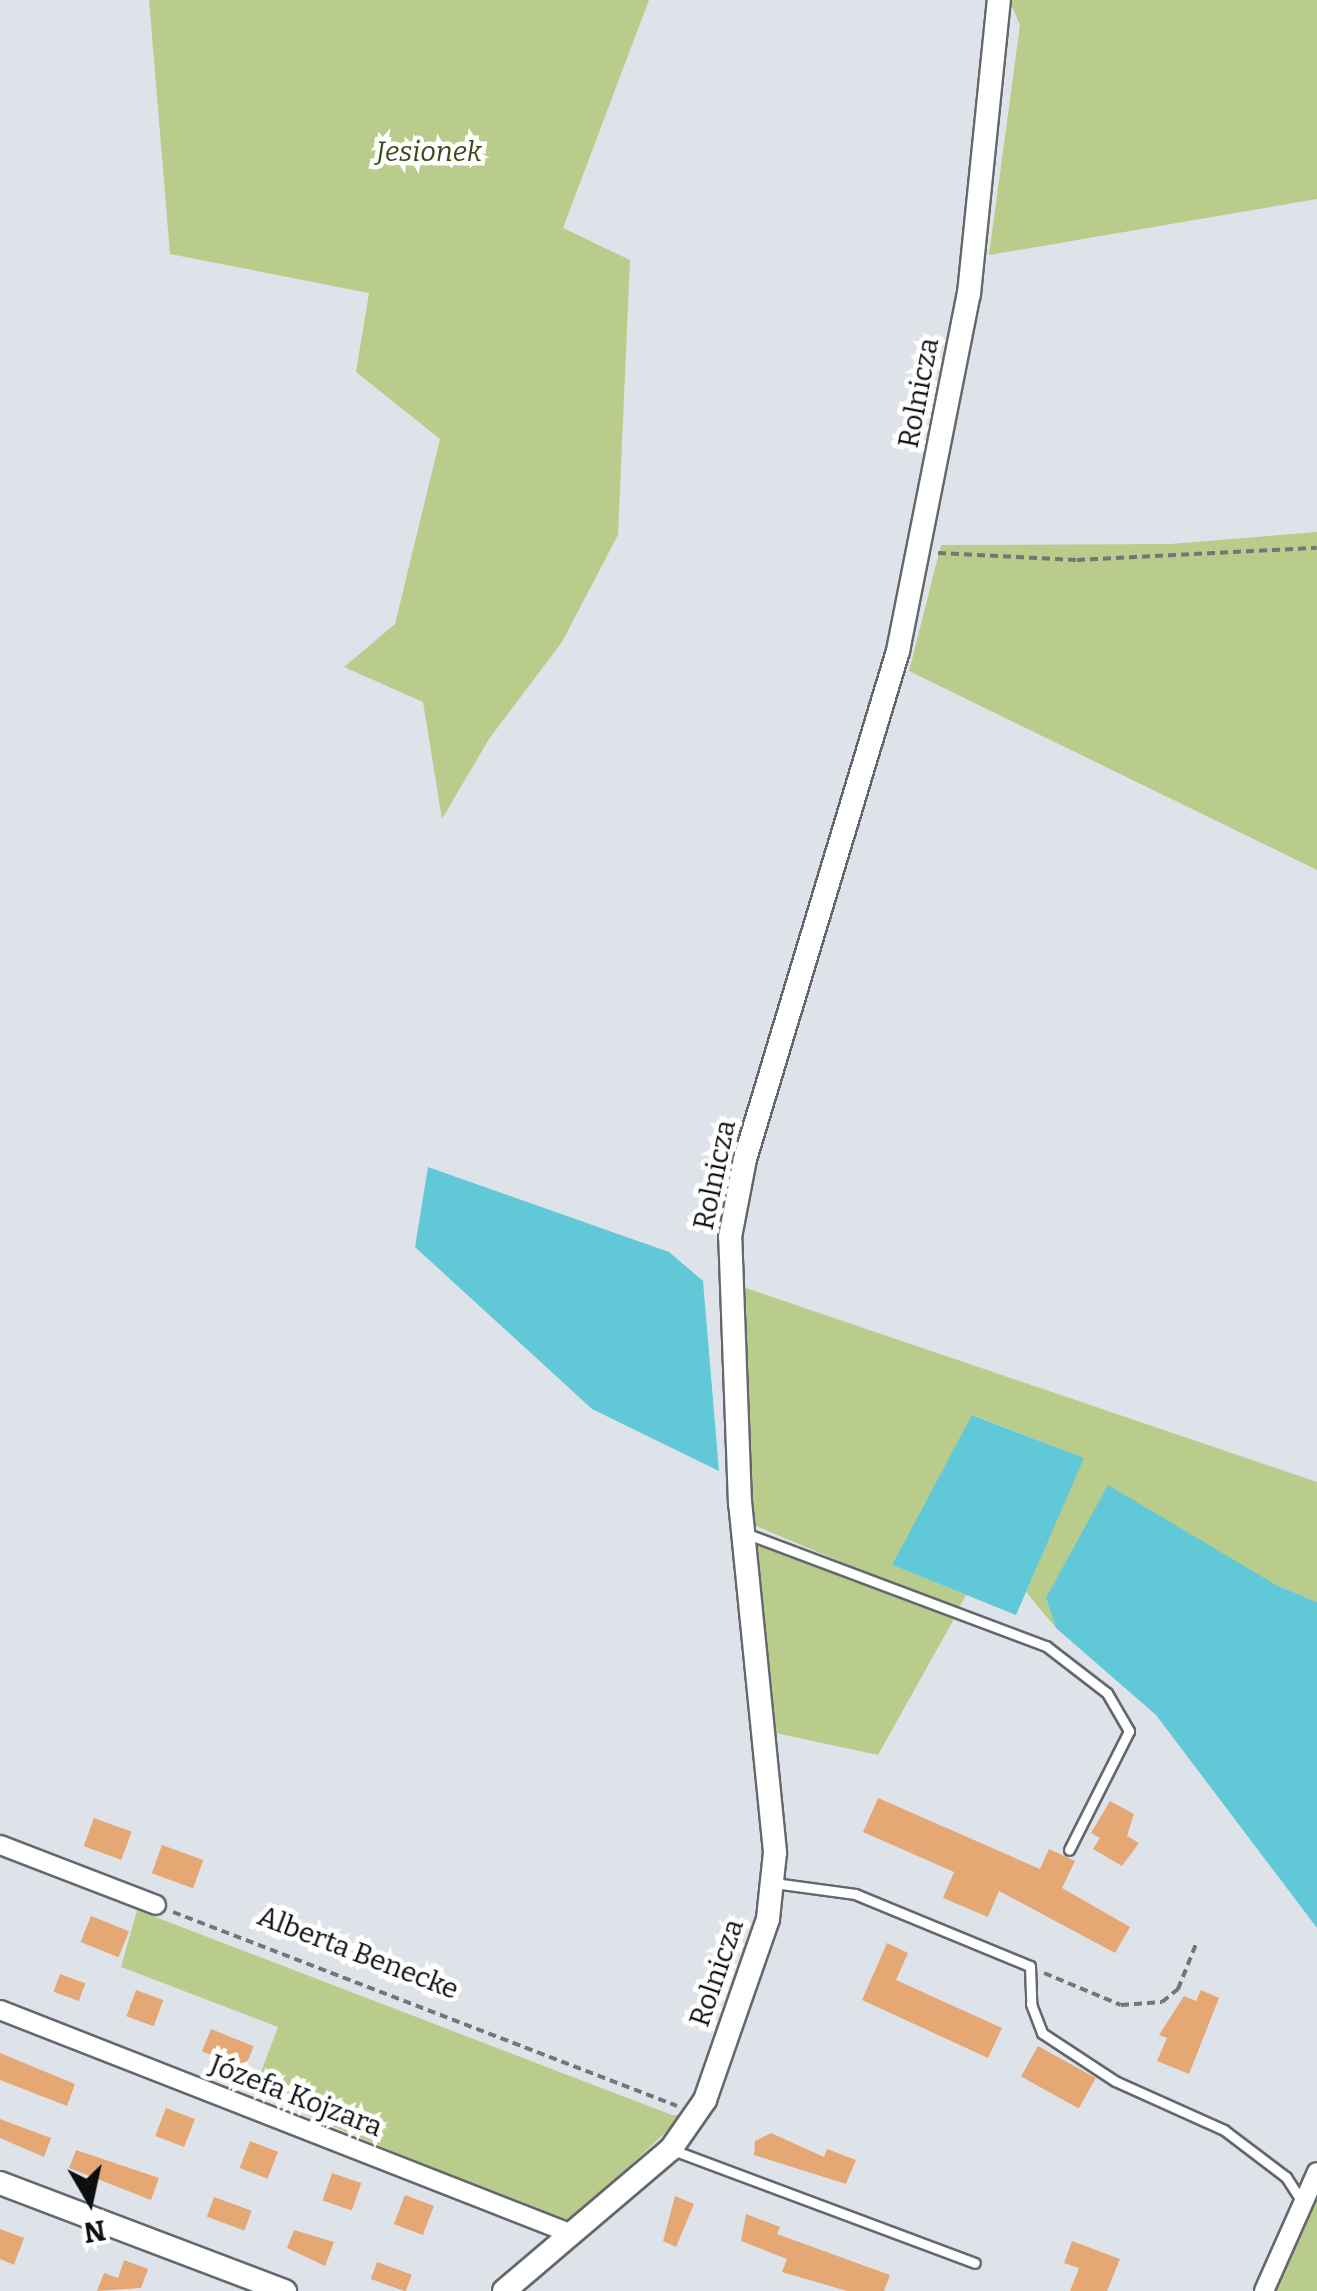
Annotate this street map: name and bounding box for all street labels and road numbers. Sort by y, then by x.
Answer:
street label: Rolnicza [892,335,946,451]
street label: Rolnicza [687,1117,743,1233]
street label: Alberta Benecke [253,1899,463,2007]
street label: Rolnicza [683,1915,751,2031]
street label: Józefa Kojzara [205,2048,387,2144]

